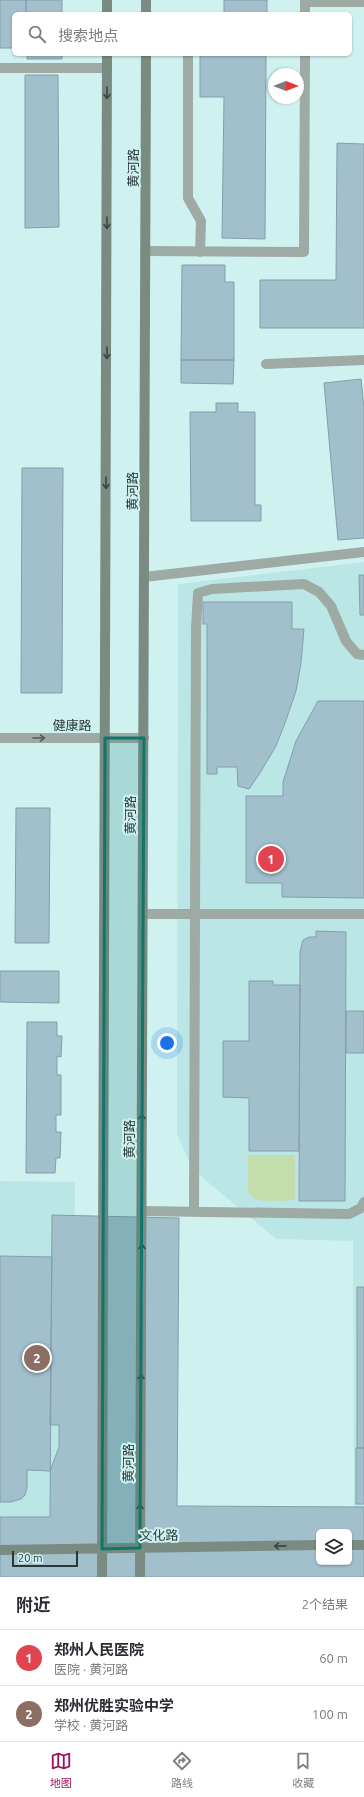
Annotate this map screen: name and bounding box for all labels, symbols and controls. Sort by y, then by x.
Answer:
search box [12,12,352,56]
icon: search [26,23,48,45]
text: 搜索地点 [58,27,118,44]
north arrow [268,68,304,104]
one-way arrow [103,86,111,99]
street label: 黄河路 [126,148,140,188]
one-way arrow [103,216,111,229]
one-way arrow [103,346,111,359]
street label: 黄河路 [125,471,139,511]
one-way arrow [102,476,110,489]
street label: 健康路 [52,718,92,732]
one-way arrow [32,734,45,742]
street label: 黄河路 [123,795,137,835]
pin: 1 [258,844,284,874]
your location [157,1033,177,1053]
one-way arrow [138,1114,146,1127]
street label: 黄河路 [122,1119,136,1159]
one-way arrow [138,1244,146,1257]
pin: 2 [24,1343,50,1373]
one-way arrow [137,1374,145,1387]
street label: 黄河路 [121,1443,135,1483]
one-way arrow [136,1504,144,1517]
street label: 文化路 [139,1528,179,1542]
map controls [316,1529,352,1565]
button: layers [316,1529,352,1565]
one-way arrow [274,1542,287,1550]
scale bar [12,1549,78,1568]
text: 20 m [18,1552,42,1564]
text: 附近 [16,1595,50,1614]
text: 2个结果 [302,1597,348,1611]
text: 郑州人民医院 [54,1641,144,1658]
text: 1 [25,1651,33,1665]
text: 60 m [319,1651,348,1665]
text: 医院 · 黄河路 [54,1662,128,1676]
text: 郑州优胜实验中学 [54,1697,174,1714]
text: 2 [25,1707,33,1721]
text: 100 m [312,1707,348,1721]
text: 学校 · 黄河路 [54,1718,128,1732]
tab: 地图 [50,1750,72,1790]
tab: 路线 [171,1750,193,1790]
tab: 收藏 [292,1750,314,1790]

